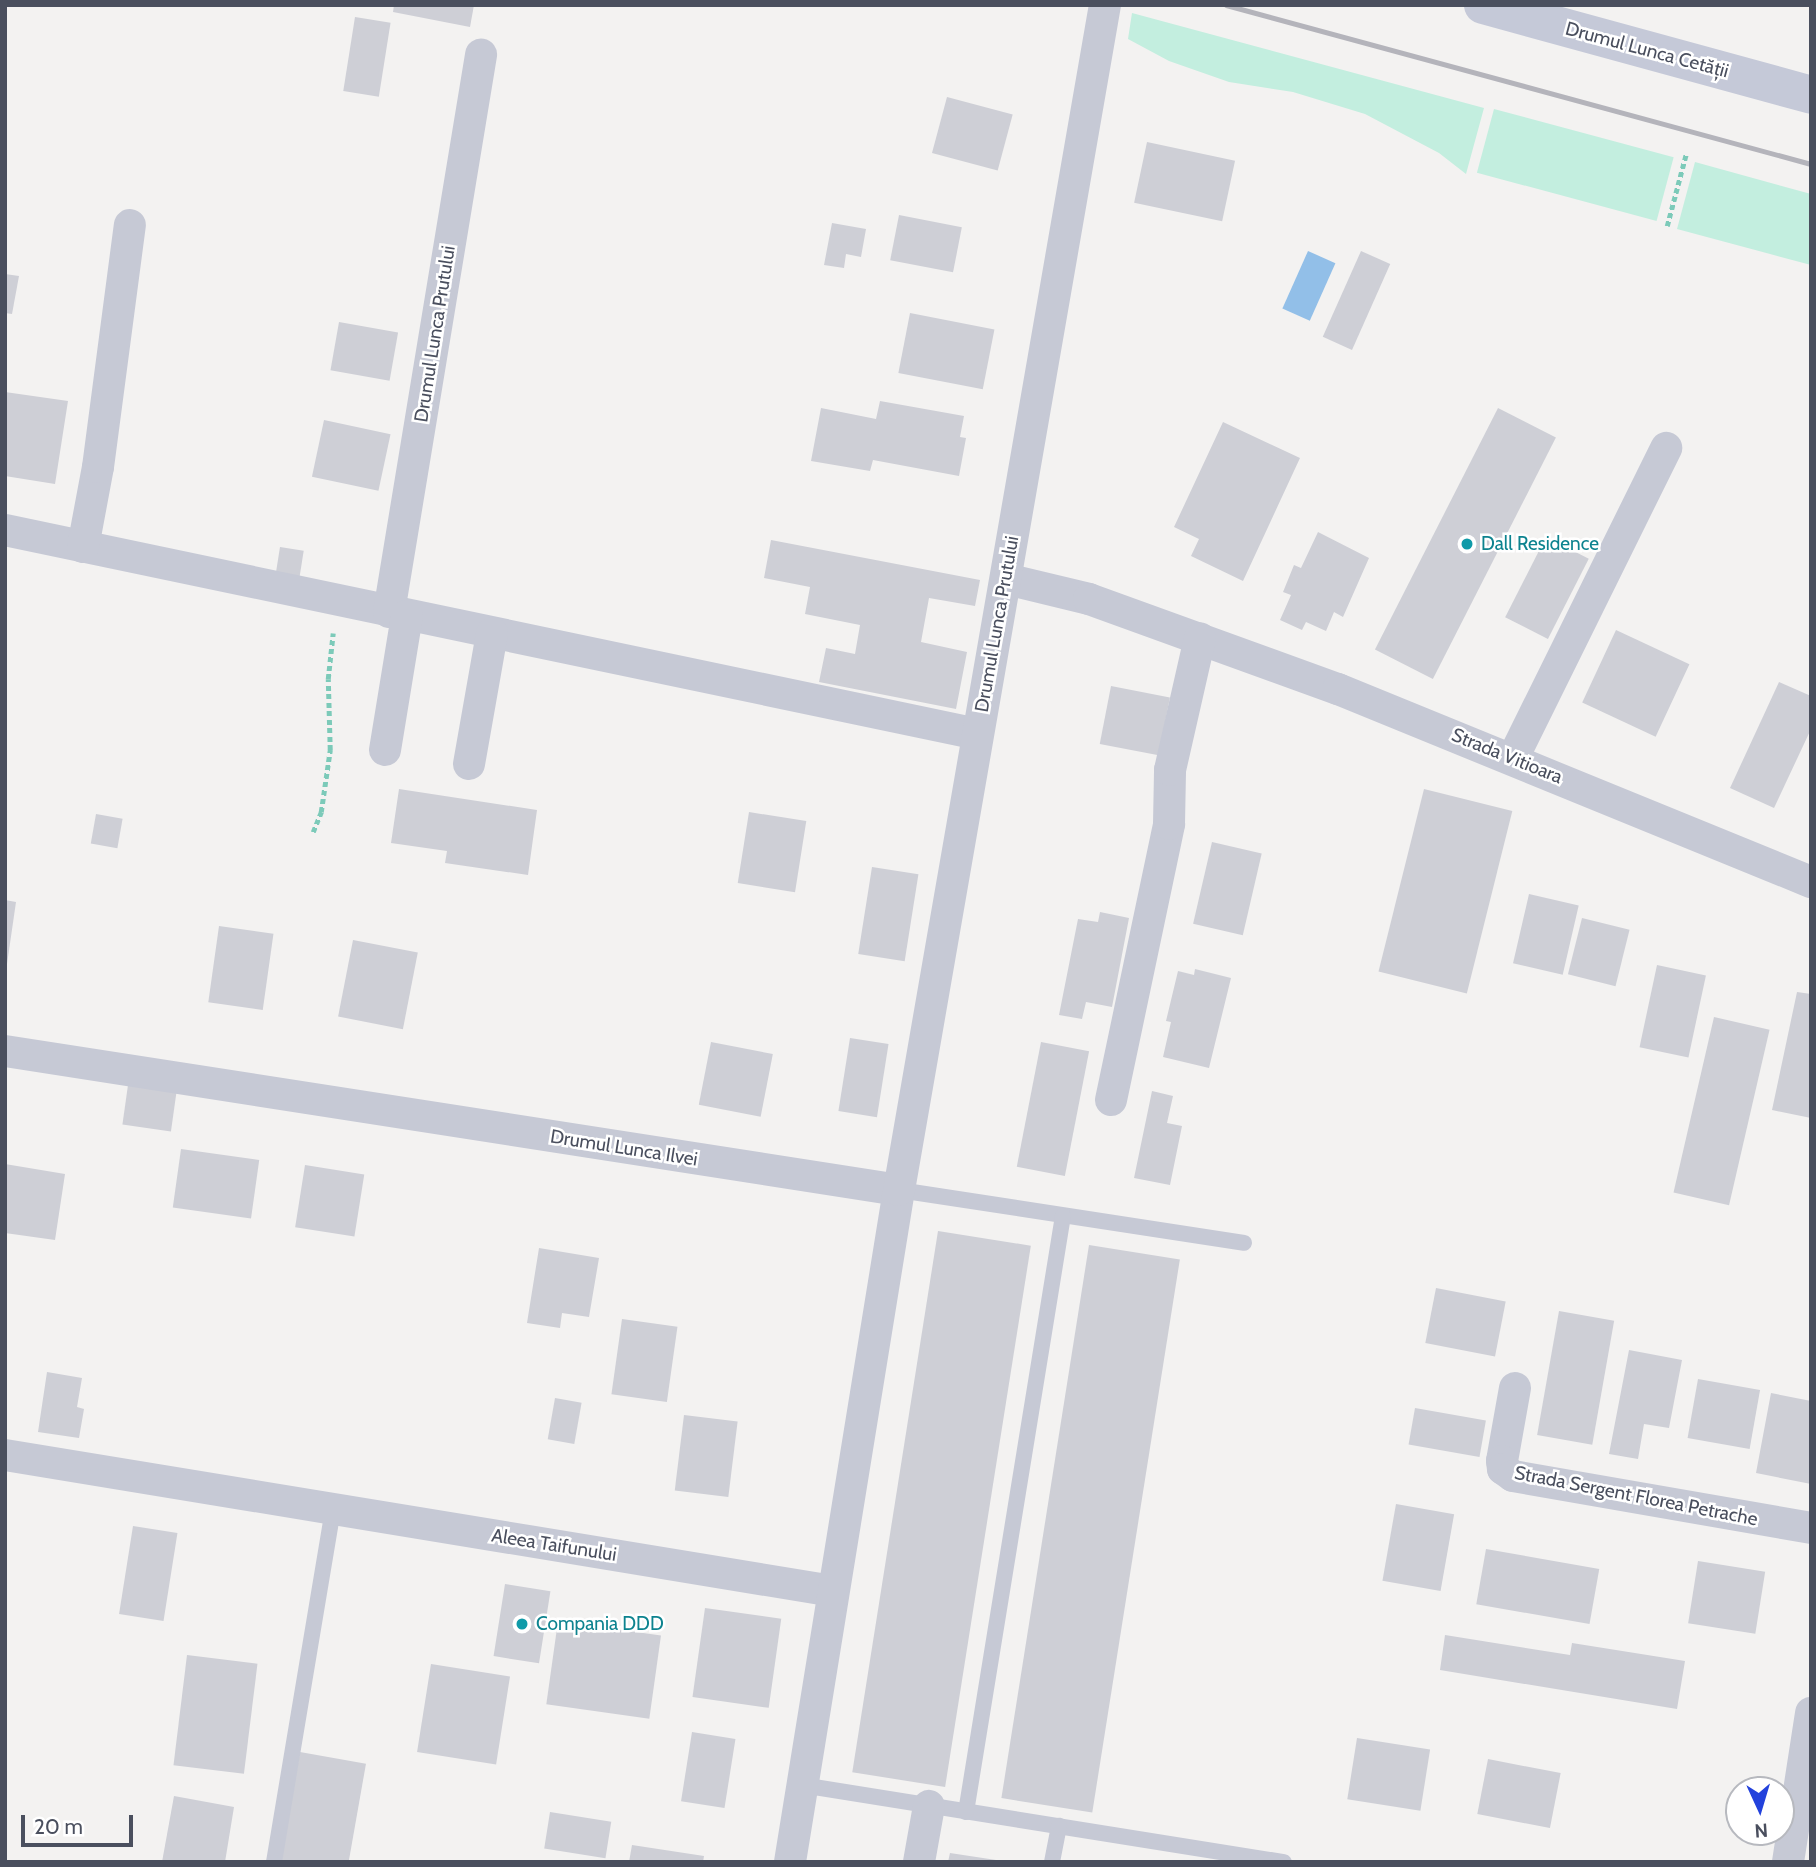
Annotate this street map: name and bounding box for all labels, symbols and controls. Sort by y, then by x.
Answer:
street label: Drumul Lunca Cetății [1563,17,1731,83]
street label: Drumul Lunca Prutului [410,244,460,424]
place label: Dall Residence [1481,533,1599,555]
street label: Drumul Lunca Prutului [970,534,1024,714]
marker: Dall Residence [1459,536,1475,552]
street label: Strada Vitioara [1448,723,1566,789]
street label: Drumul Lunca Ilvei [549,1125,699,1171]
street label: Strada Sergent Florea Petrache [1512,1461,1760,1531]
street label: Aleea Taifunului [490,1524,618,1566]
place label: Compania DDD [536,1613,664,1635]
marker: Compania DDD [514,1616,530,1632]
north arrow [1725,1776,1795,1846]
scale bar [24,1800,136,1844]
text: 20 m [34,1814,83,1839]
text: N [1754,1819,1769,1842]

